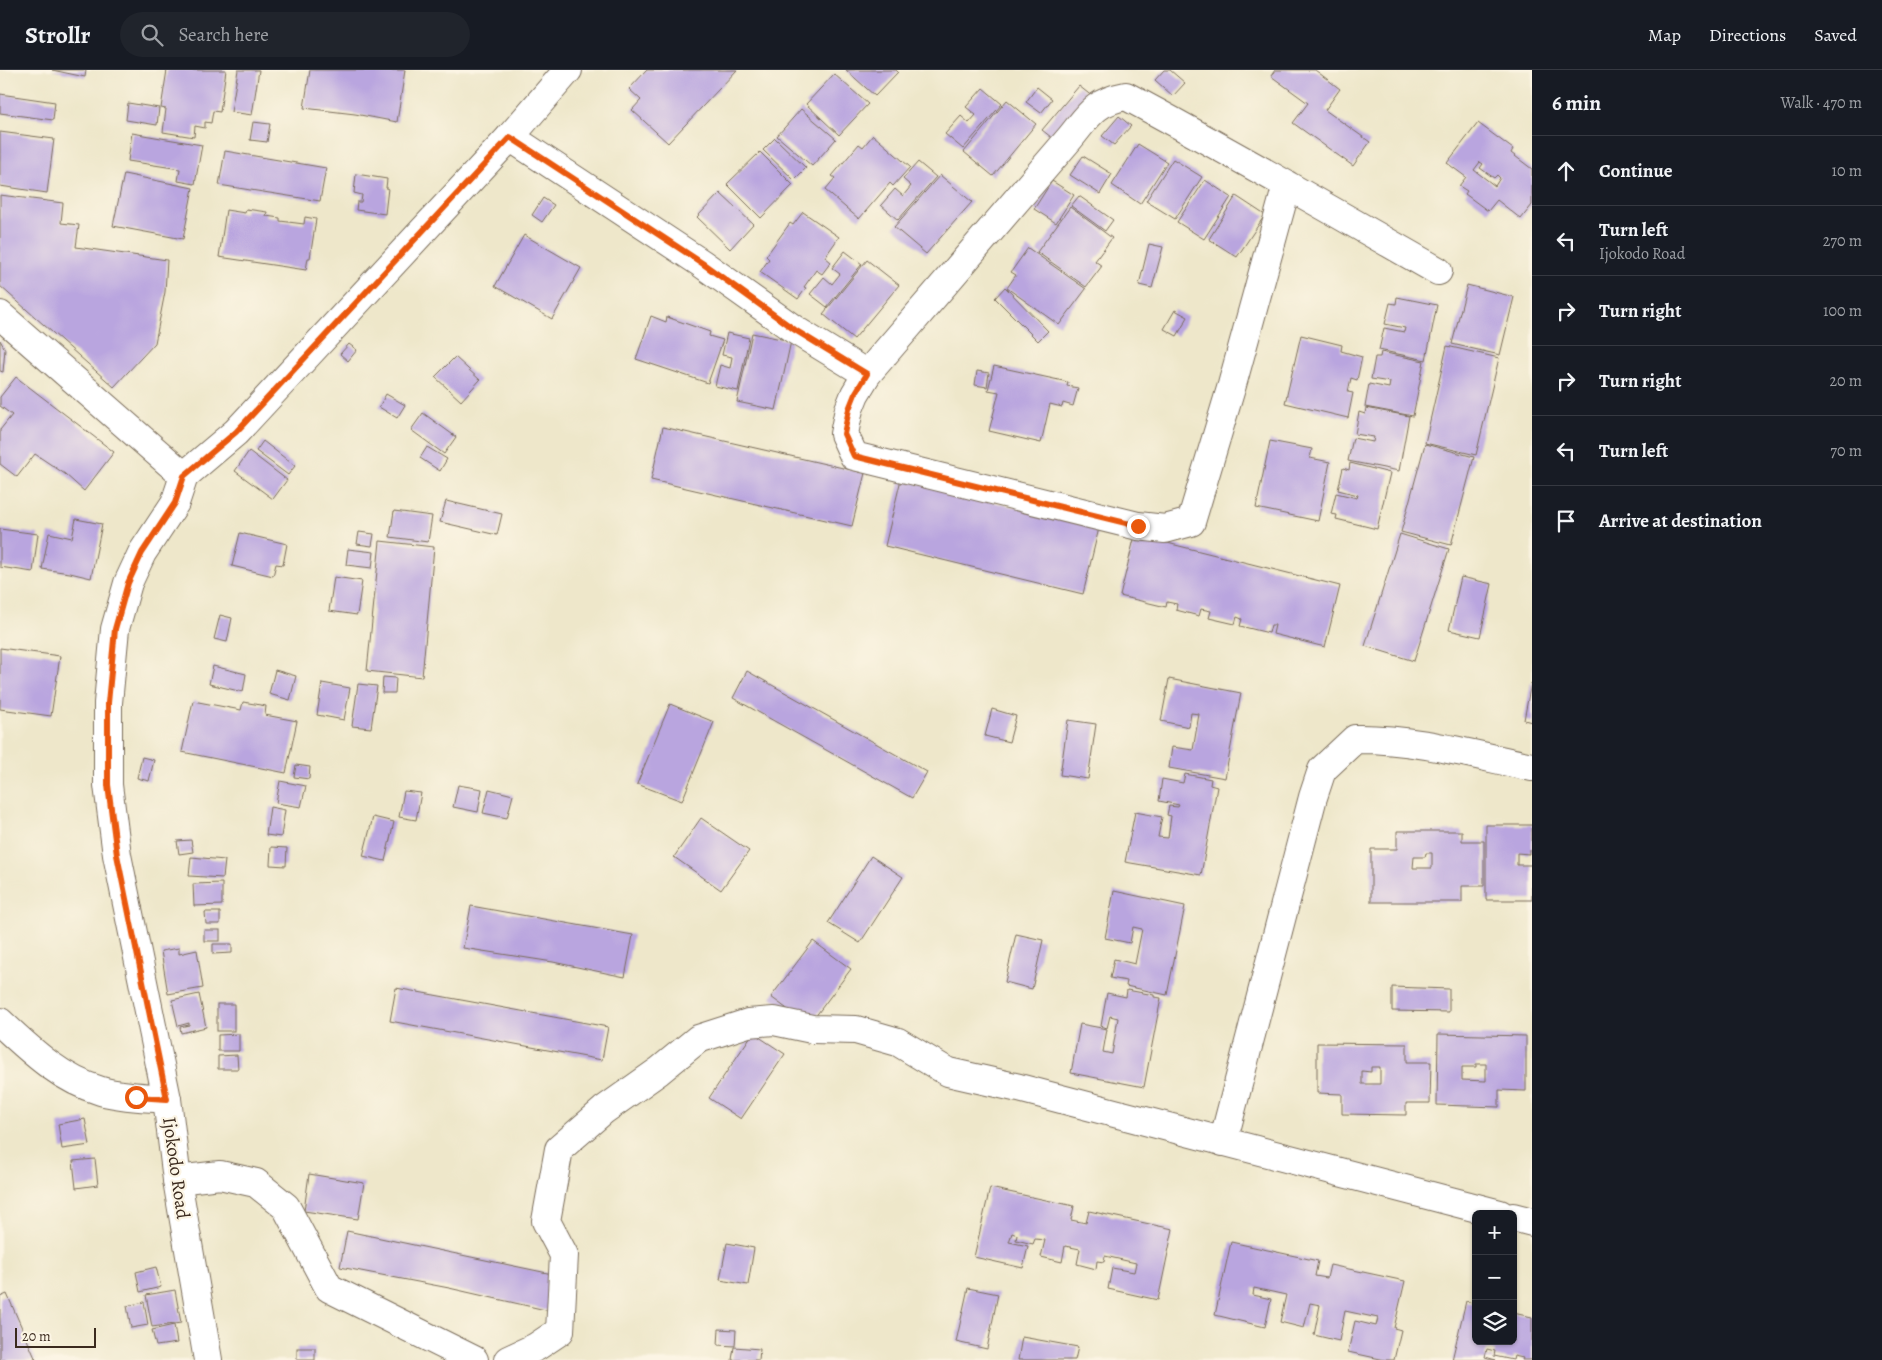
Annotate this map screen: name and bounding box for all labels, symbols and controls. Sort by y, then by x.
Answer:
search box [120,12,470,57]
text: Strollr [25,19,90,51]
icon: search [138,21,166,49]
text: Search here [178,22,269,48]
text: Map [1648,23,1681,47]
text: Directions [1709,23,1786,47]
text: Saved [1814,23,1857,47]
text: 6 min [1552,89,1601,117]
text: Walk · 470 m [1781,92,1862,114]
icon: ahead [1552,157,1580,185]
text: Continue [1599,158,1673,184]
text: 10 m [1832,160,1862,182]
text: Turn left [1599,217,1668,243]
icon: left [1552,227,1580,255]
text: 270 m [1823,230,1862,252]
text: Ijokodo Road [1599,243,1685,265]
icon: right [1552,297,1580,325]
text: Turn right [1599,298,1681,324]
text: 100 m [1823,300,1862,322]
icon: right [1552,367,1580,395]
text: Turn right [1599,368,1681,394]
text: 20 m [1829,370,1862,392]
icon: left [1552,437,1580,465]
text: Turn left [1599,438,1668,464]
text: 70 m [1830,440,1862,462]
icon: arrive [1552,507,1580,535]
text: Arrive at destination [1599,508,1762,534]
route end [1127,515,1150,538]
route start [125,1086,148,1109]
street label: Ijokodo Road [156,1115,196,1221]
map controls [1472,1210,1517,1345]
button: + [1472,1210,1517,1255]
button: − [1472,1255,1517,1300]
button: layers [1472,1300,1517,1345]
scale bar [15,1325,96,1348]
text: 20 m [22,1327,51,1346]

